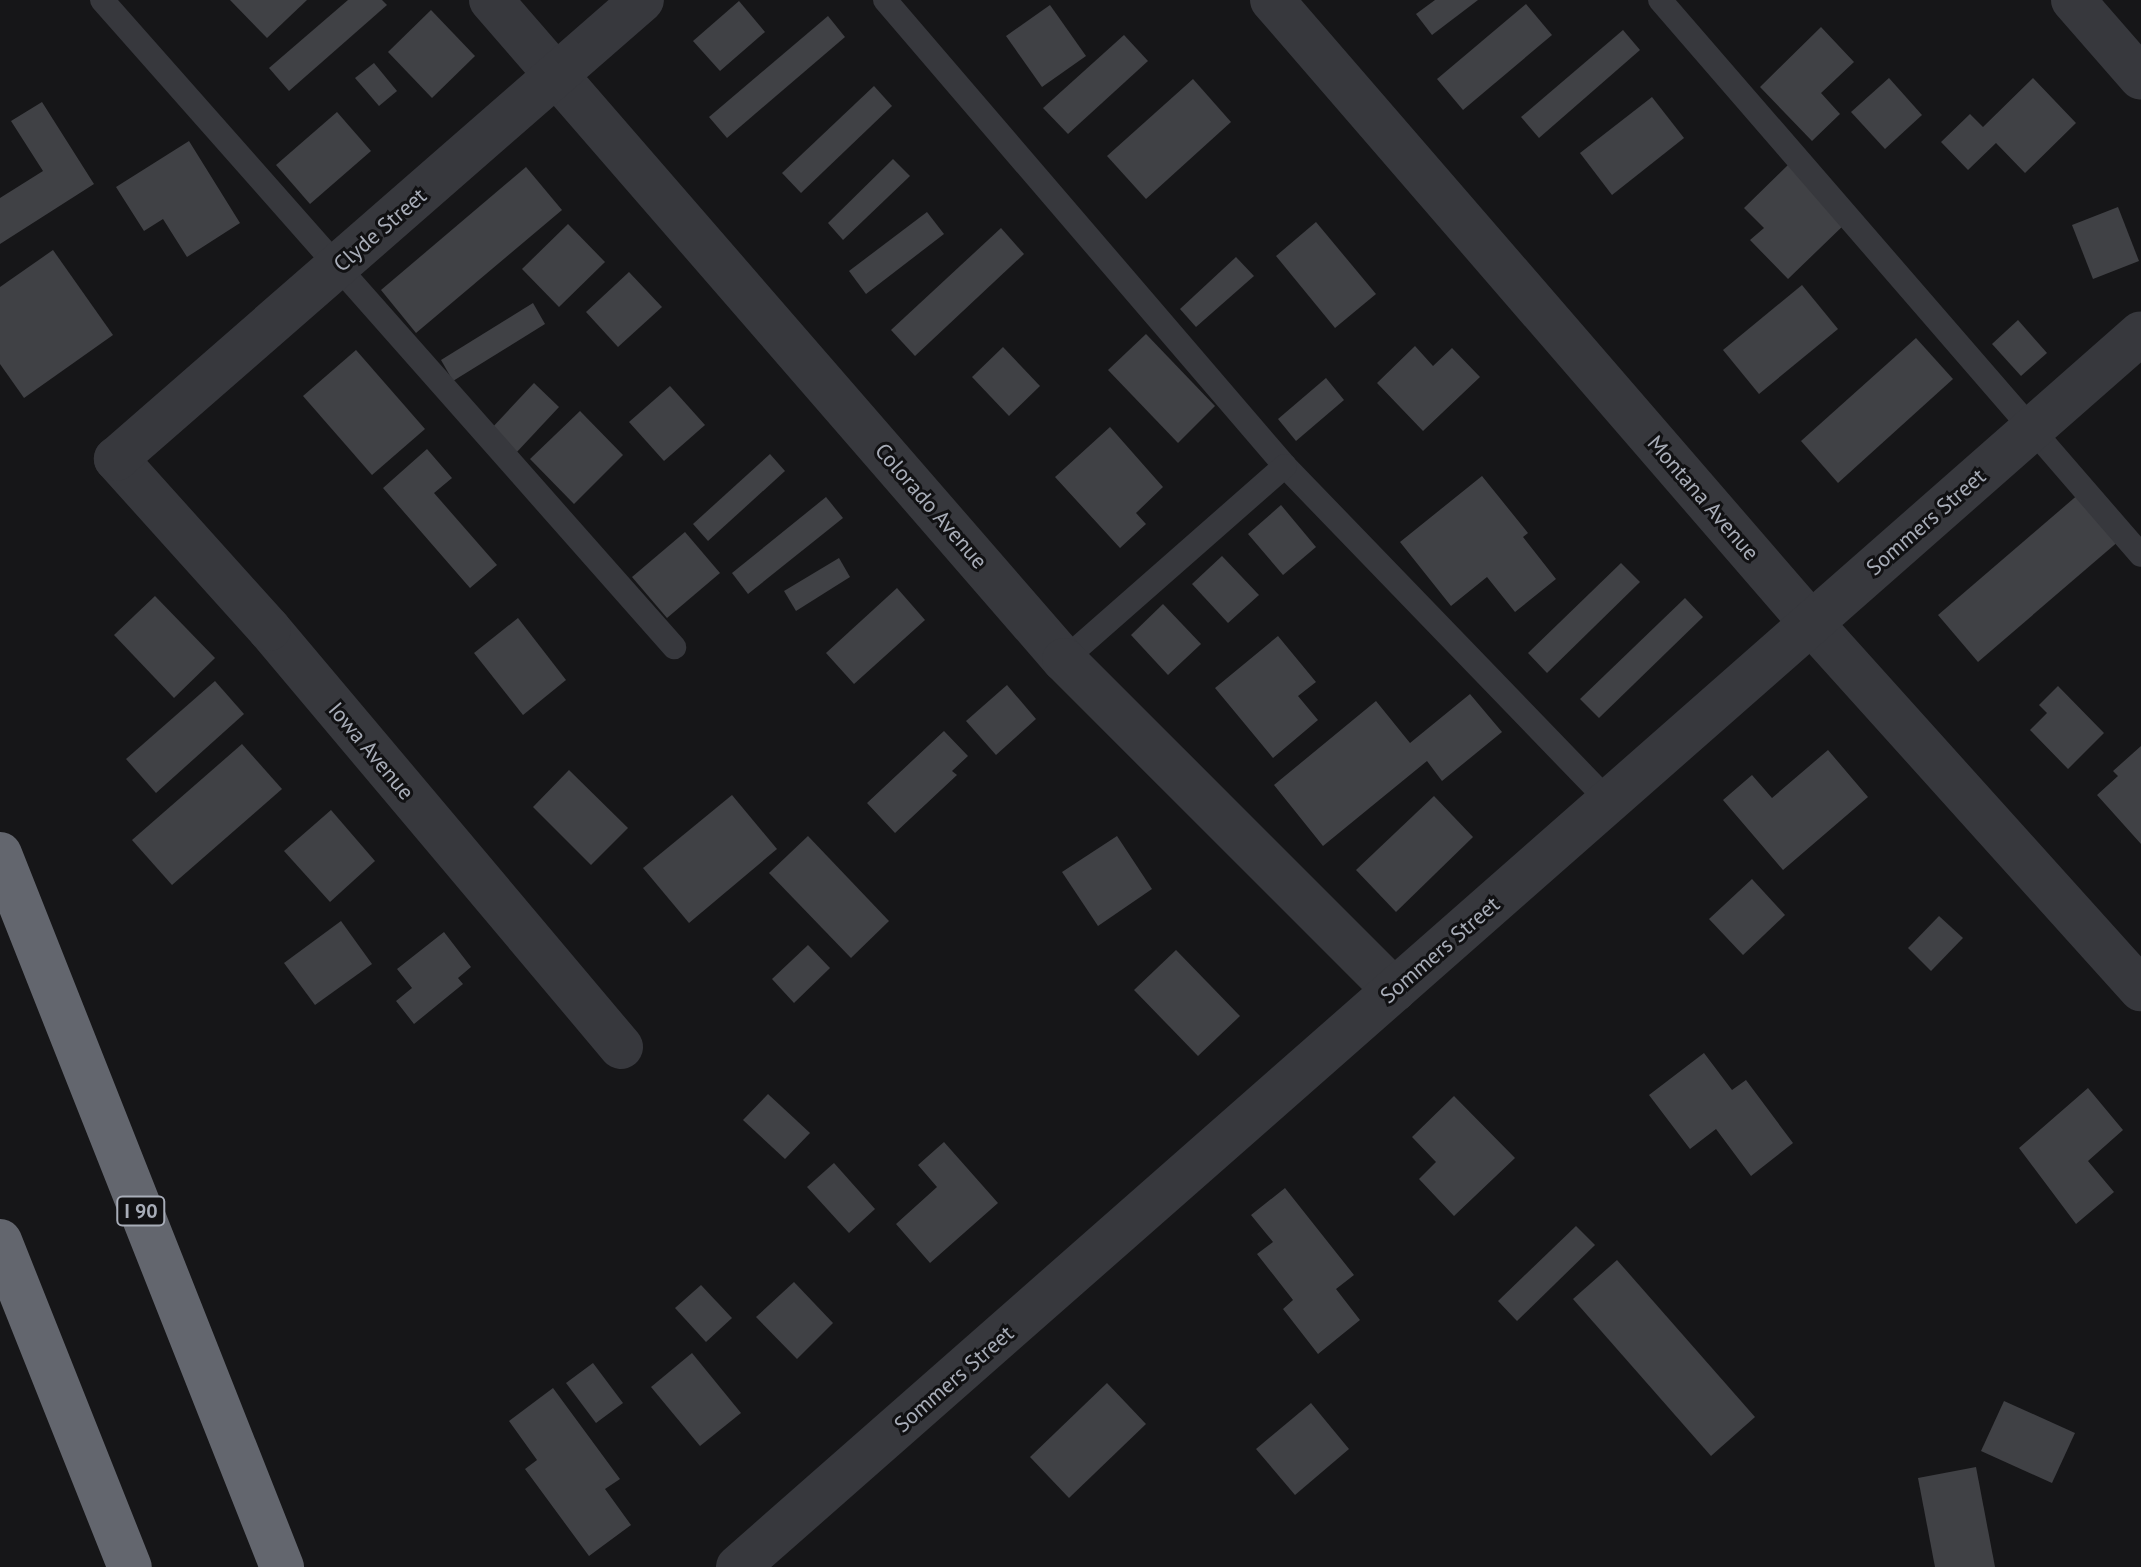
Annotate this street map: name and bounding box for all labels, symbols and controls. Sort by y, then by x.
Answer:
street label: Clyde Street [328,183,432,277]
street label: Montana Avenue [1641,430,1765,566]
street label: Colorado Avenue [869,438,993,574]
street label: Sommers Street [1861,463,1991,581]
street label: Iowa Avenue [322,697,420,805]
street label: Sommers Street [1375,891,1505,1009]
road number: I 90 [115,1195,167,1227]
street label: Sommers Street [889,1320,1019,1438]

